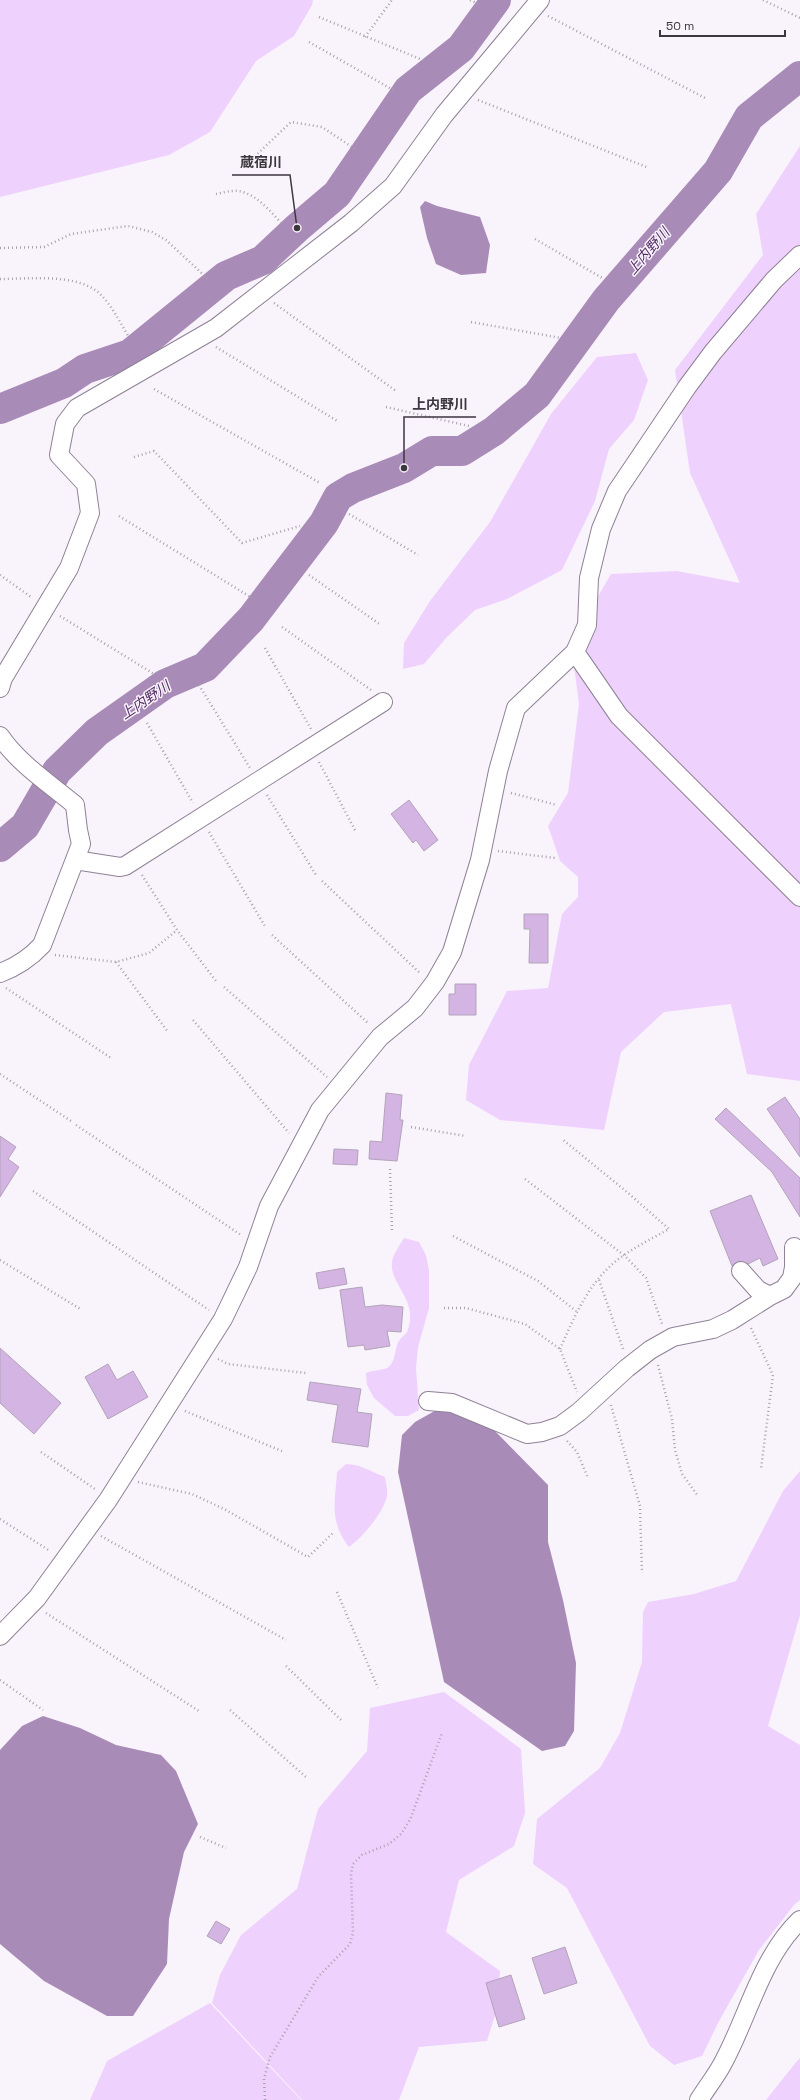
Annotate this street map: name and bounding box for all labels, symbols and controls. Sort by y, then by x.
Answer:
scale bar [660,12,785,38]
text: 50 m [666,18,694,34]
callout: 蔵宿川 [232,149,290,175]
text: 蔵宿川 [240,153,282,171]
water label: 上内野川 [623,222,674,278]
callout: 上内野川 [404,391,476,417]
text: 上内野川 [412,395,468,413]
water label: 上内野川 [117,676,175,723]

